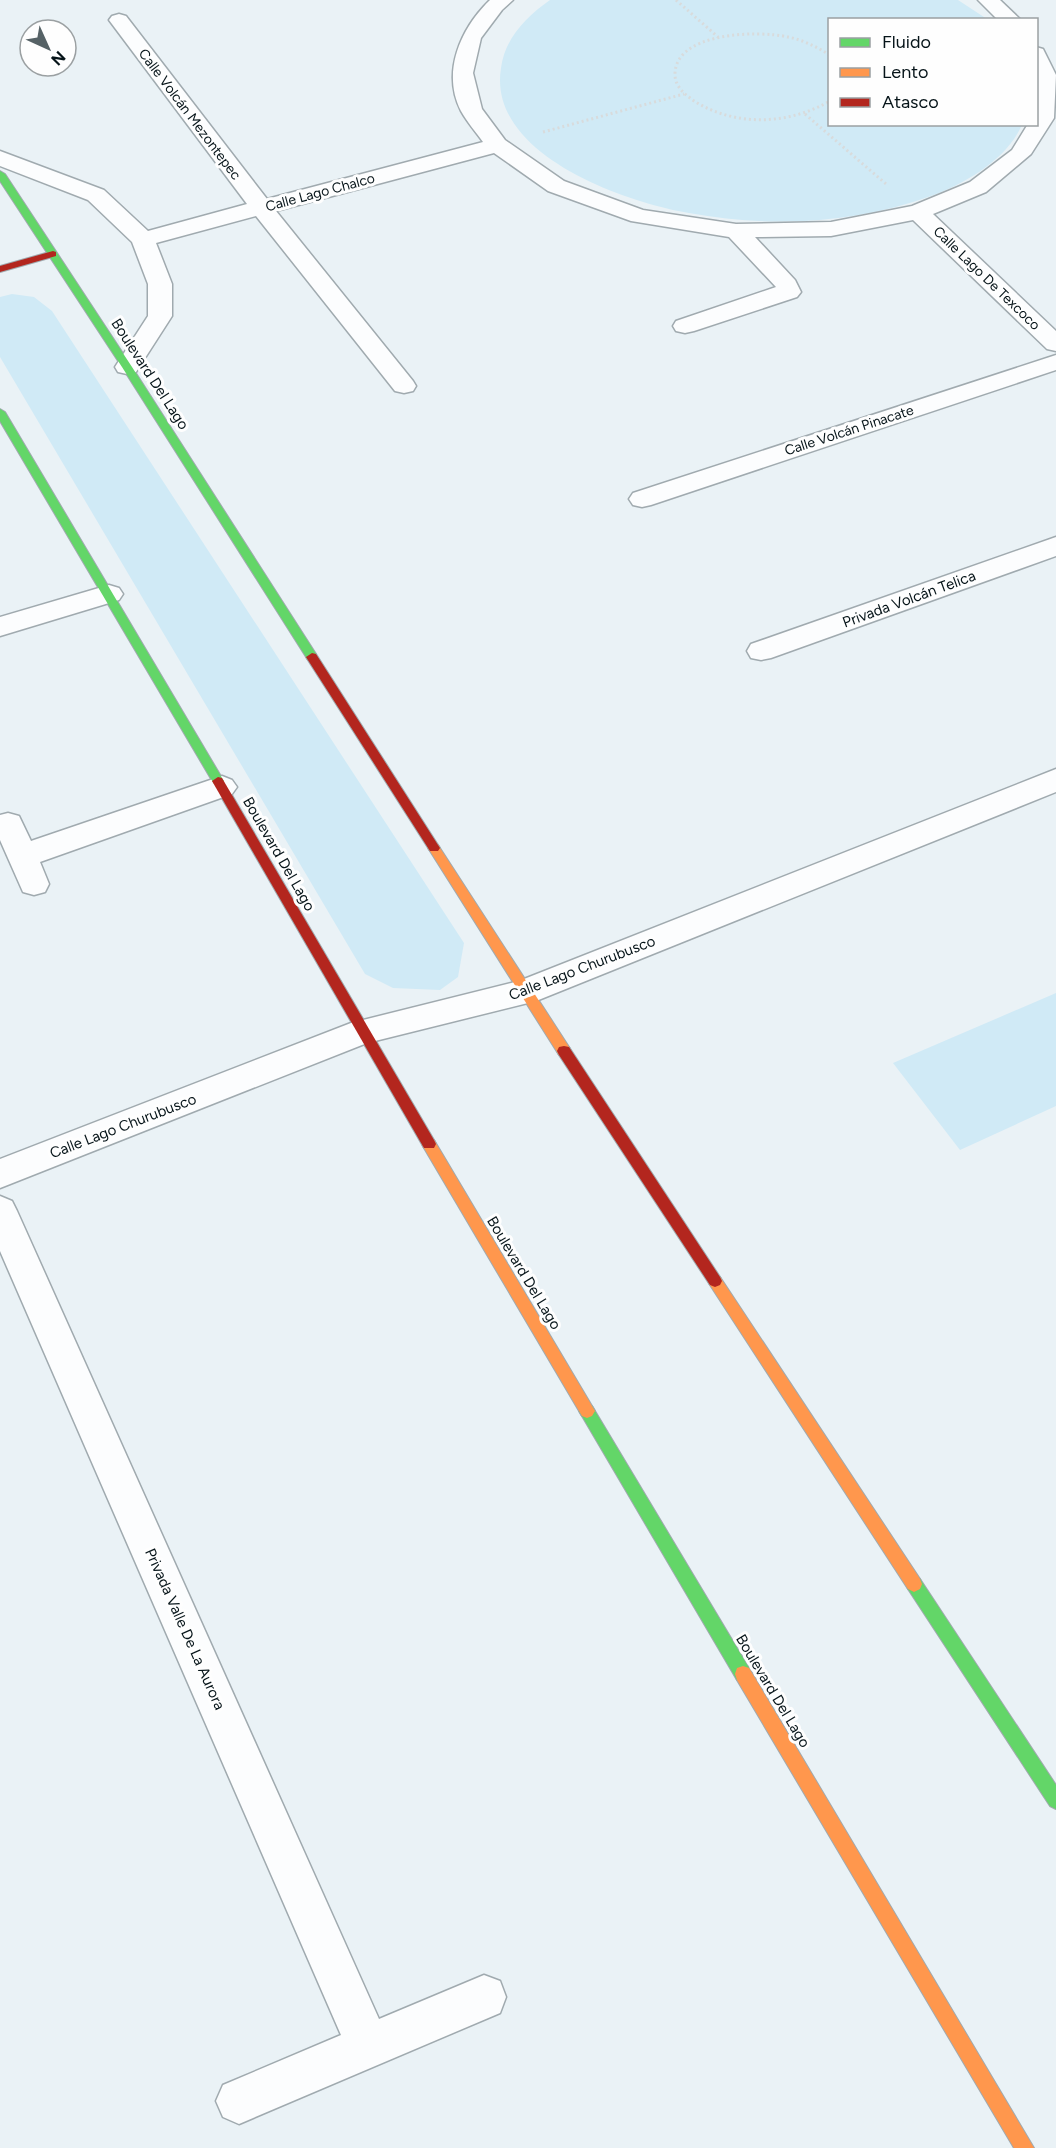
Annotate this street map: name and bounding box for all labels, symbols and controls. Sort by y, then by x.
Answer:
north arrow [18,18,78,78]
legend [828,18,1038,126]
text: Fluido [882,31,931,53]
street label: Calle Volcán Mezontepec [135,45,245,183]
text: N [47,47,69,69]
text: Lento [882,61,928,83]
text: Atasco [882,91,939,113]
street label: Calle Lago Chalco [264,170,377,215]
street label: Calle Lago De Texcoco [930,223,1044,334]
street label: Boulevard Del Lago [107,315,193,433]
street label: Calle Volcán Pinacate [782,401,916,459]
street label: Privada Volcán Telica [840,567,978,631]
street label: Boulevard Del Lago [239,794,319,915]
street label: Calle Lago Churubusco [506,932,658,1004]
street label: Calle Lago Churubusco [47,1090,199,1162]
street label: Boulevard Del Lago [483,1213,565,1333]
street label: Privada Valle De La Aurora [141,1545,229,1713]
street label: Boulevard Del Lago [732,1631,814,1751]

